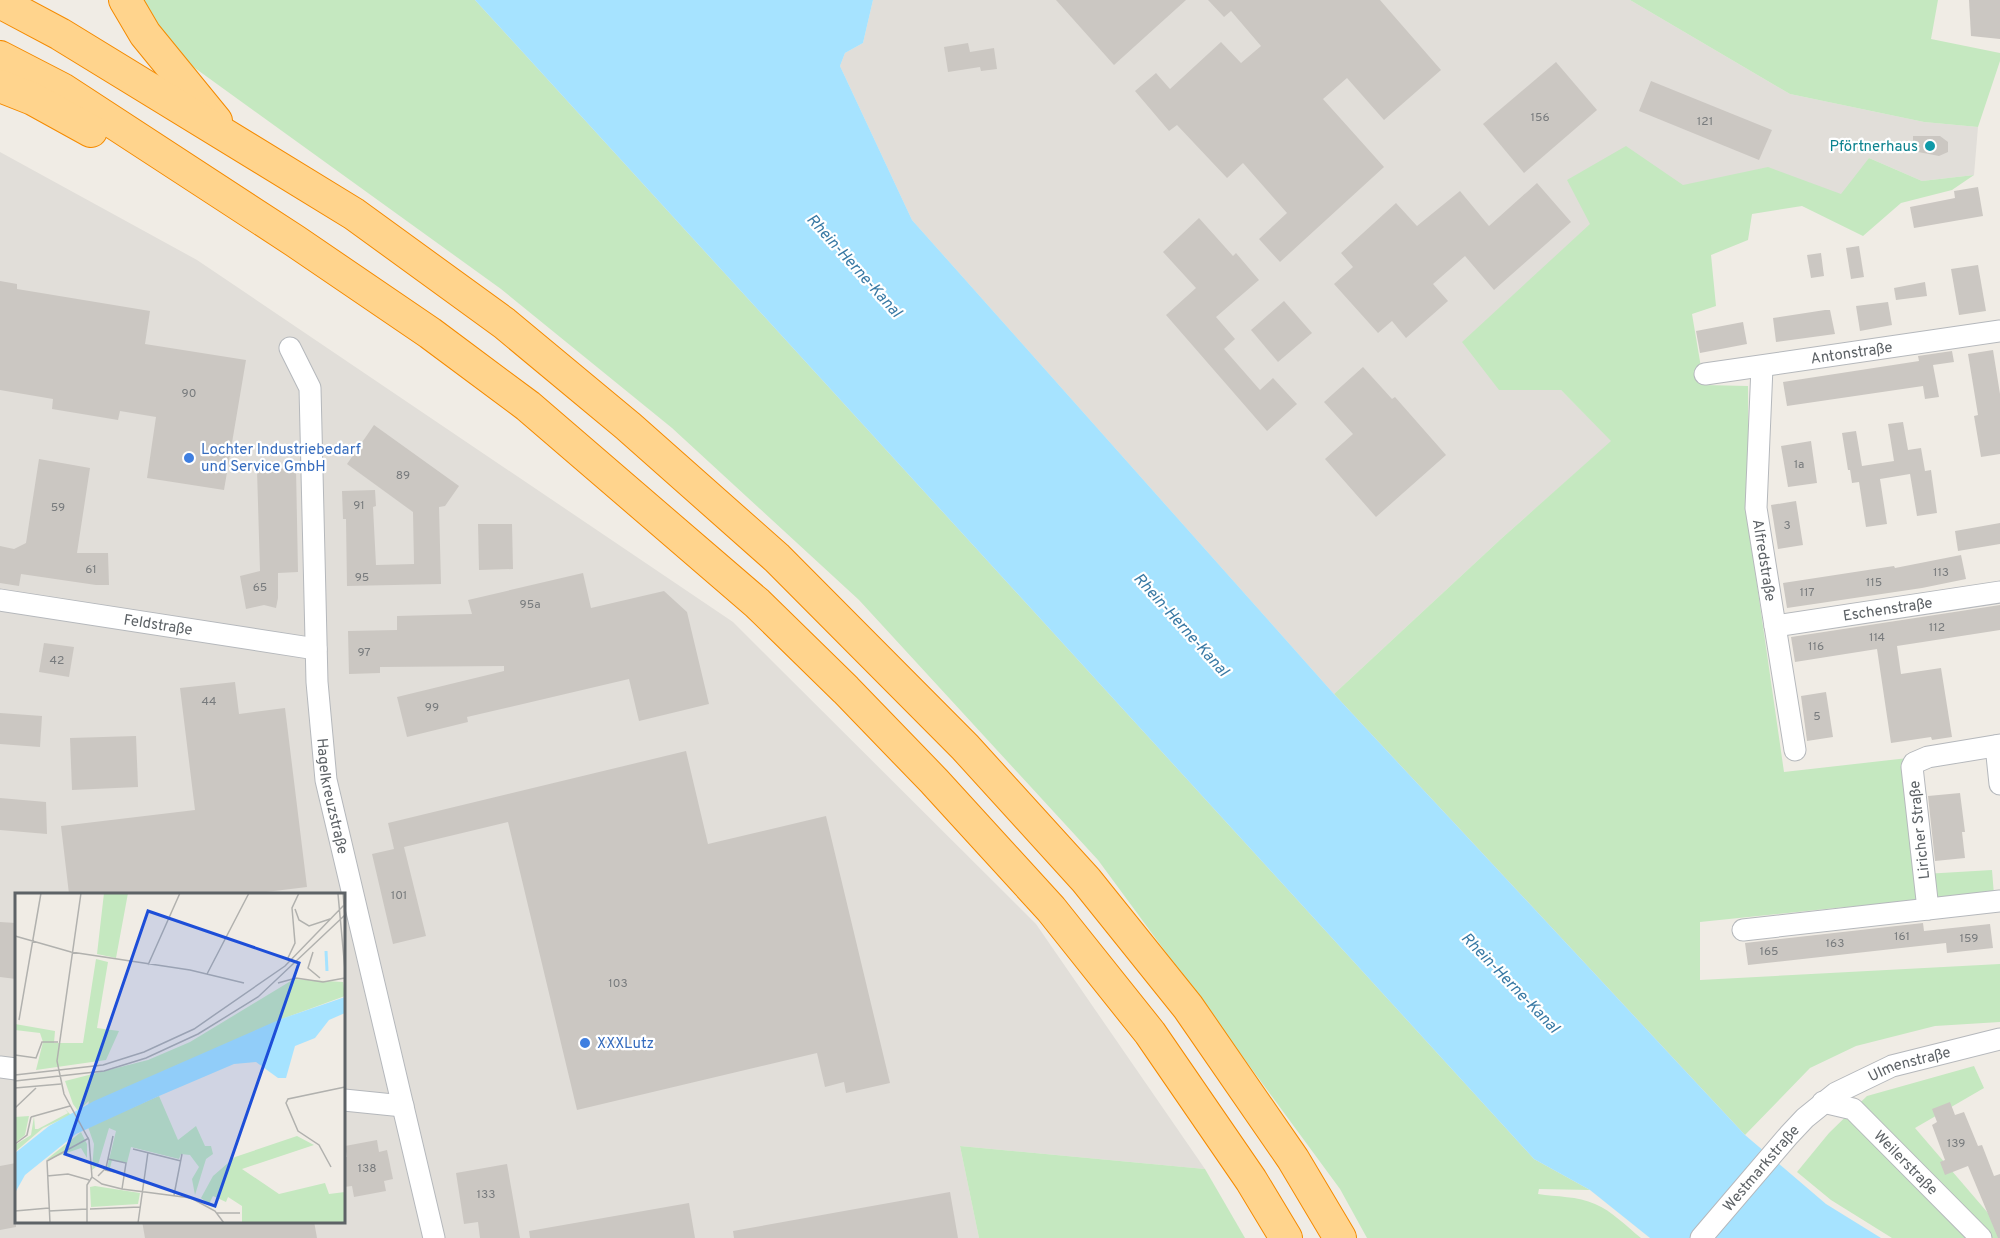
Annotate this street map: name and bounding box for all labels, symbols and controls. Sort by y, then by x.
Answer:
house number: 156 [1530,110,1550,126]
house number: 121 [1697,114,1713,130]
place label: Pförtnerhaus [1830,138,1918,157]
marker: Pförtnerhaus [1923,139,1937,153]
water label: Rhein-Herne-Kanal [802,210,906,323]
street label: Antonstraße [1809,339,1894,369]
house number: 90 [182,386,196,402]
place label: Lochter Industriebedarf und Service GmbH [201,441,361,477]
marker: Lochter Industriebedarf und Service GmbH [182,451,196,465]
house number: 1a [1794,457,1804,473]
house number: 89 [396,468,410,484]
house number: 91 [353,498,365,514]
house number: 59 [51,500,65,516]
street label: Alfredstraße [1747,518,1779,603]
house number: 3 [1783,518,1791,534]
house number: 61 [85,562,97,578]
house number: 113 [1933,565,1949,581]
water label: Rhein-Herne-Kanal [1129,569,1233,682]
house number: 95 [355,570,369,586]
house number: 115 [1866,575,1882,591]
house number: 65 [253,580,267,596]
house number: 117 [1799,585,1815,601]
street label: Eschenstraße [1842,594,1934,627]
house number: 95a [520,597,540,613]
street label: Feldstraße [122,611,194,641]
house number: 112 [1929,620,1945,636]
house number: 114 [1869,630,1885,646]
house number: 116 [1808,639,1824,655]
house number: 97 [357,645,371,661]
house number: 42 [50,653,64,669]
house number: 44 [202,694,216,710]
house number: 99 [425,700,439,716]
house number: 5 [1813,709,1821,725]
street label: Hagelkreuzstraße [311,737,351,856]
street label: Liricher Straße [1906,780,1935,880]
house number: 101 [391,888,407,904]
inset map [15,893,345,1223]
water label: Rhein-Herne-Kanal [1456,929,1564,1039]
house number: 161 [1894,929,1910,945]
house number: 159 [1960,931,1978,947]
house number: 163 [1826,936,1844,952]
house number: 165 [1759,944,1779,960]
house number: 103 [608,976,628,992]
place label: XXXLutz [597,1035,654,1054]
marker: XXXLutz [578,1036,592,1050]
street label: Ulmenstraße [1865,1044,1953,1087]
street label: Westmarkstraße [1720,1122,1804,1216]
street label: Weilerstraße [1869,1127,1941,1200]
house number: 139 [1947,1136,1965,1152]
house number: 138 [357,1161,377,1177]
house number: 133 [477,1187,495,1203]

